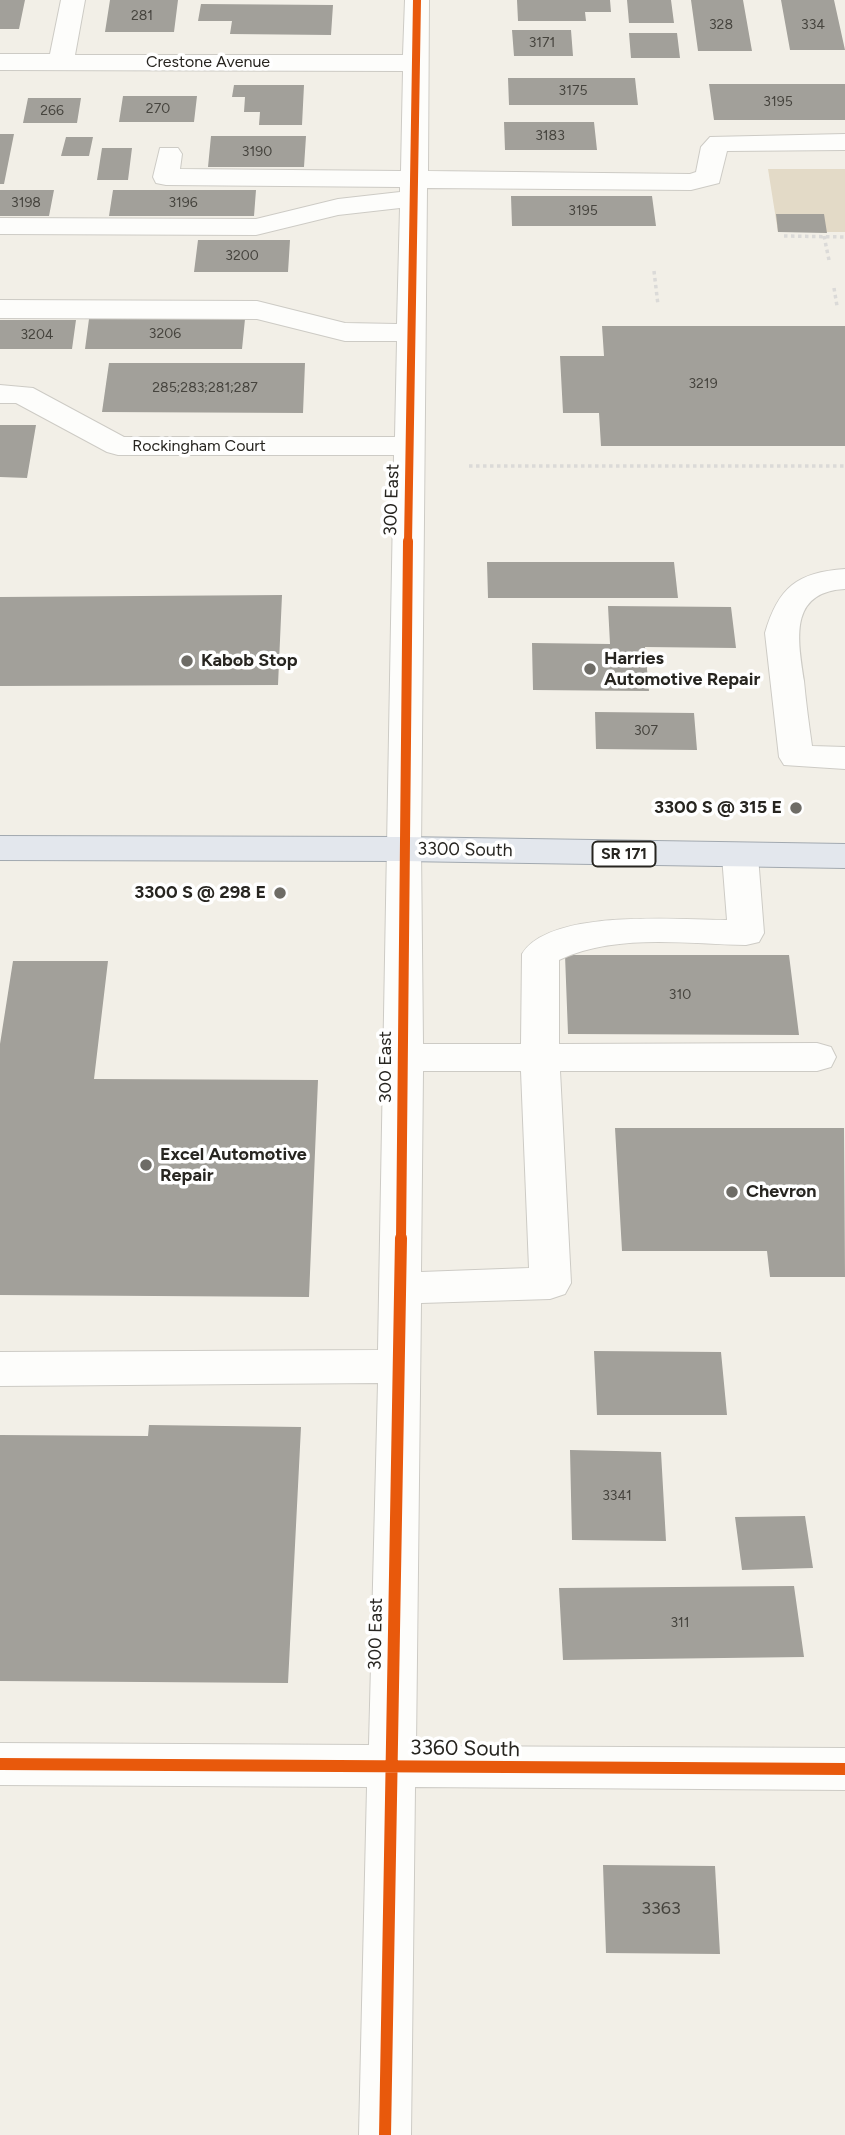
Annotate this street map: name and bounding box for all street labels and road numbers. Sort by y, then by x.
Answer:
street label: Crestone Avenue [146,52,270,72]
street label: Rockingham Court [132,436,266,456]
street label: 300 East [380,463,404,537]
street label: 3300 South [417,838,513,862]
road number: SR 171 [592,842,656,866]
street label: 300 East [375,1031,397,1103]
street label: 300 East [365,1598,387,1670]
street label: 3360 South [410,1735,520,1763]

